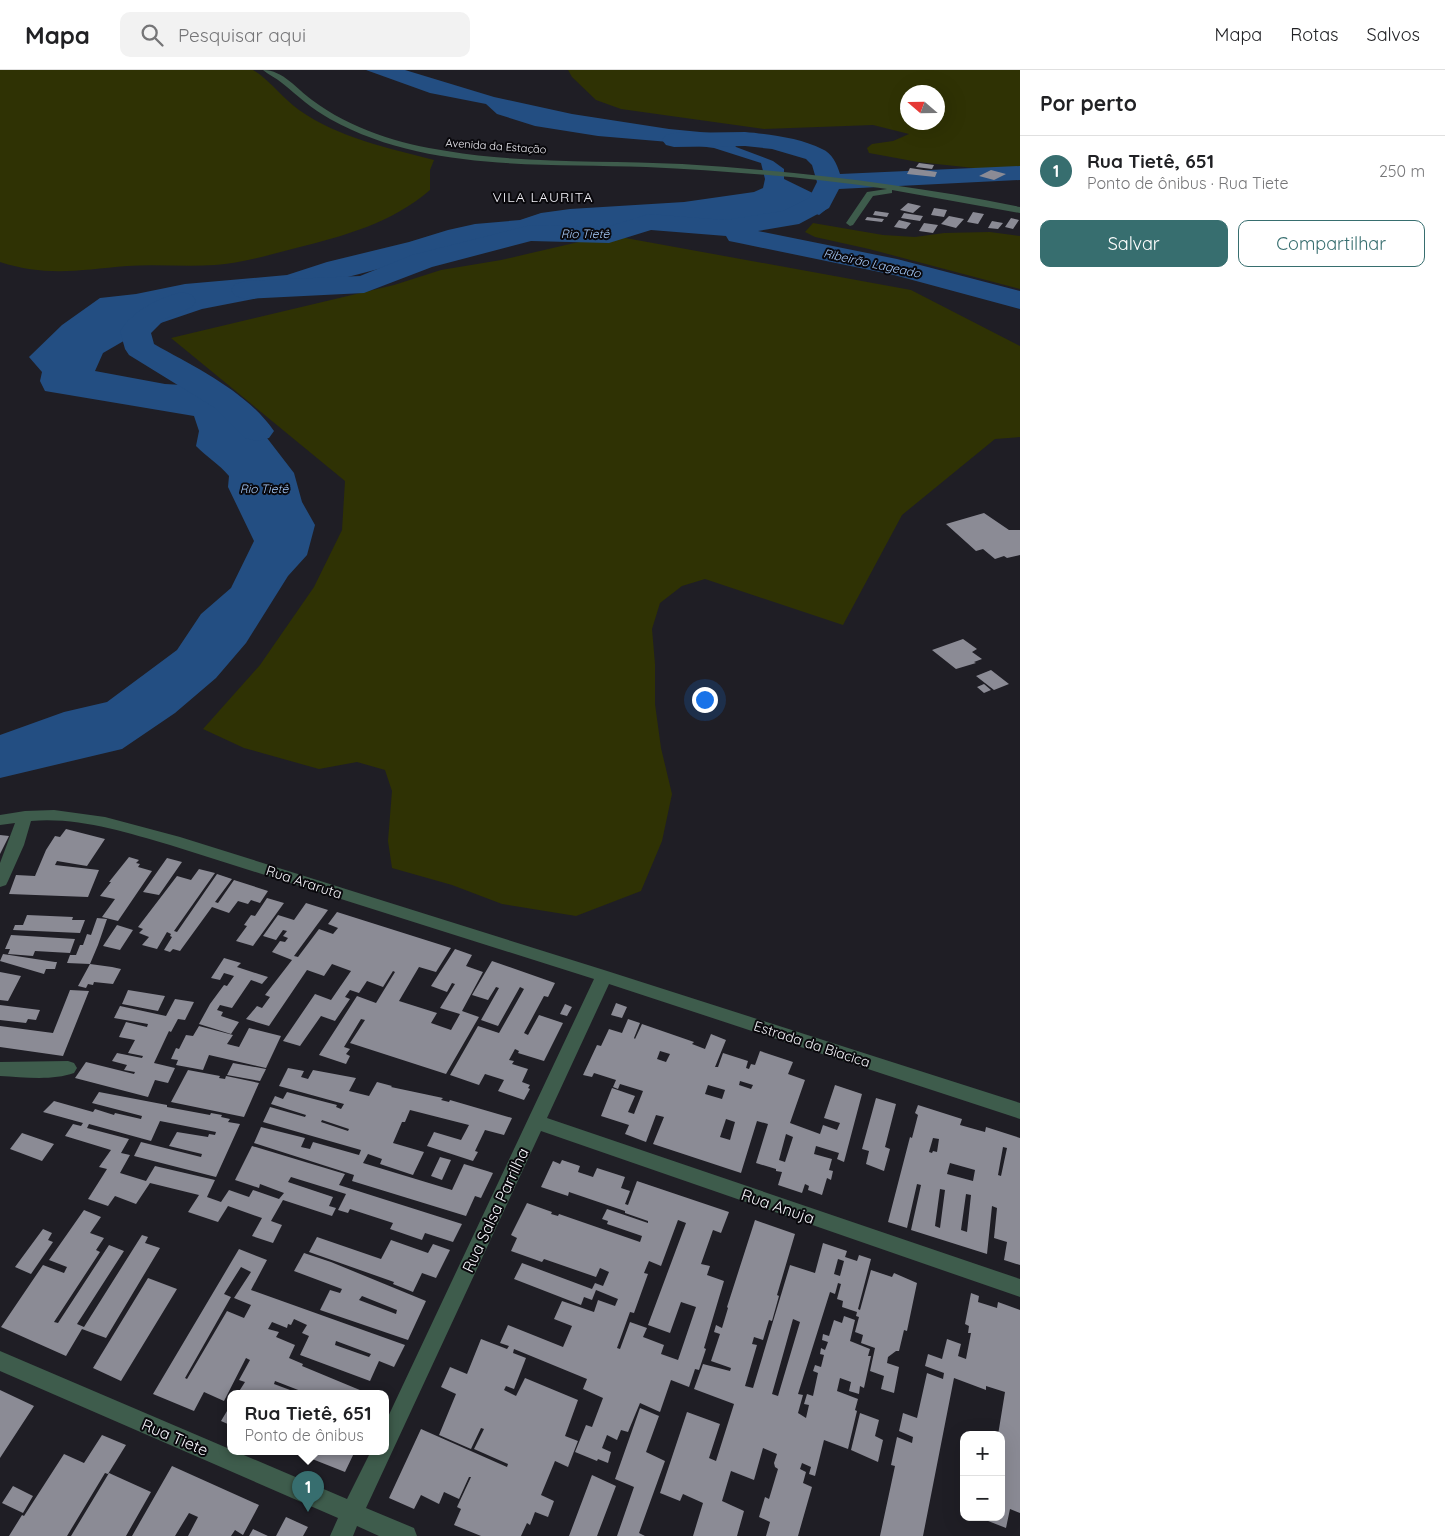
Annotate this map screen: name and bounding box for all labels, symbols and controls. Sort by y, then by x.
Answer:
search box [120,12,470,57]
text: Mapa [25,20,90,50]
icon: search [138,21,166,49]
text: Pesquisar aqui [178,23,306,47]
text: Mapa [1215,23,1262,46]
text: Rotas [1290,23,1339,46]
text: Salvos [1367,23,1420,46]
north arrow [900,85,945,130]
text: Por perto [1040,90,1137,116]
street label: Avenida da Estação [445,135,547,157]
text: Rua Tietê, 651 [1087,149,1214,173]
text: 1 [1053,161,1059,181]
text: 250 m [1379,161,1425,181]
text: Ponto de ônibus · Rua Tiete [1087,173,1289,193]
district label: VILA LAURITA [492,188,594,206]
button: Salvar [1040,220,1228,267]
button: Compartilhar [1238,220,1425,267]
water label: Rio Tietê [561,226,610,241]
water label: Ribeirão Lageado [822,245,923,281]
water label: Rio Tietê [240,481,289,496]
your location [692,687,718,713]
street label: Rua Araruta [264,861,344,903]
street label: Estrada da Biacica [752,1017,872,1071]
street label: Rua Salsa Parrilha [457,1145,533,1275]
street label: Rua Anuja [739,1184,817,1228]
popup [227,1390,389,1455]
text: Rua Tietê, 651 [244,1401,372,1425]
street label: Rua Tiete [139,1414,211,1460]
text: Ponto de ônibus [244,1425,364,1445]
map controls [960,1431,1005,1521]
button: + [960,1431,1005,1476]
pin: 1 [292,1471,324,1512]
button: − [960,1476,1005,1521]

